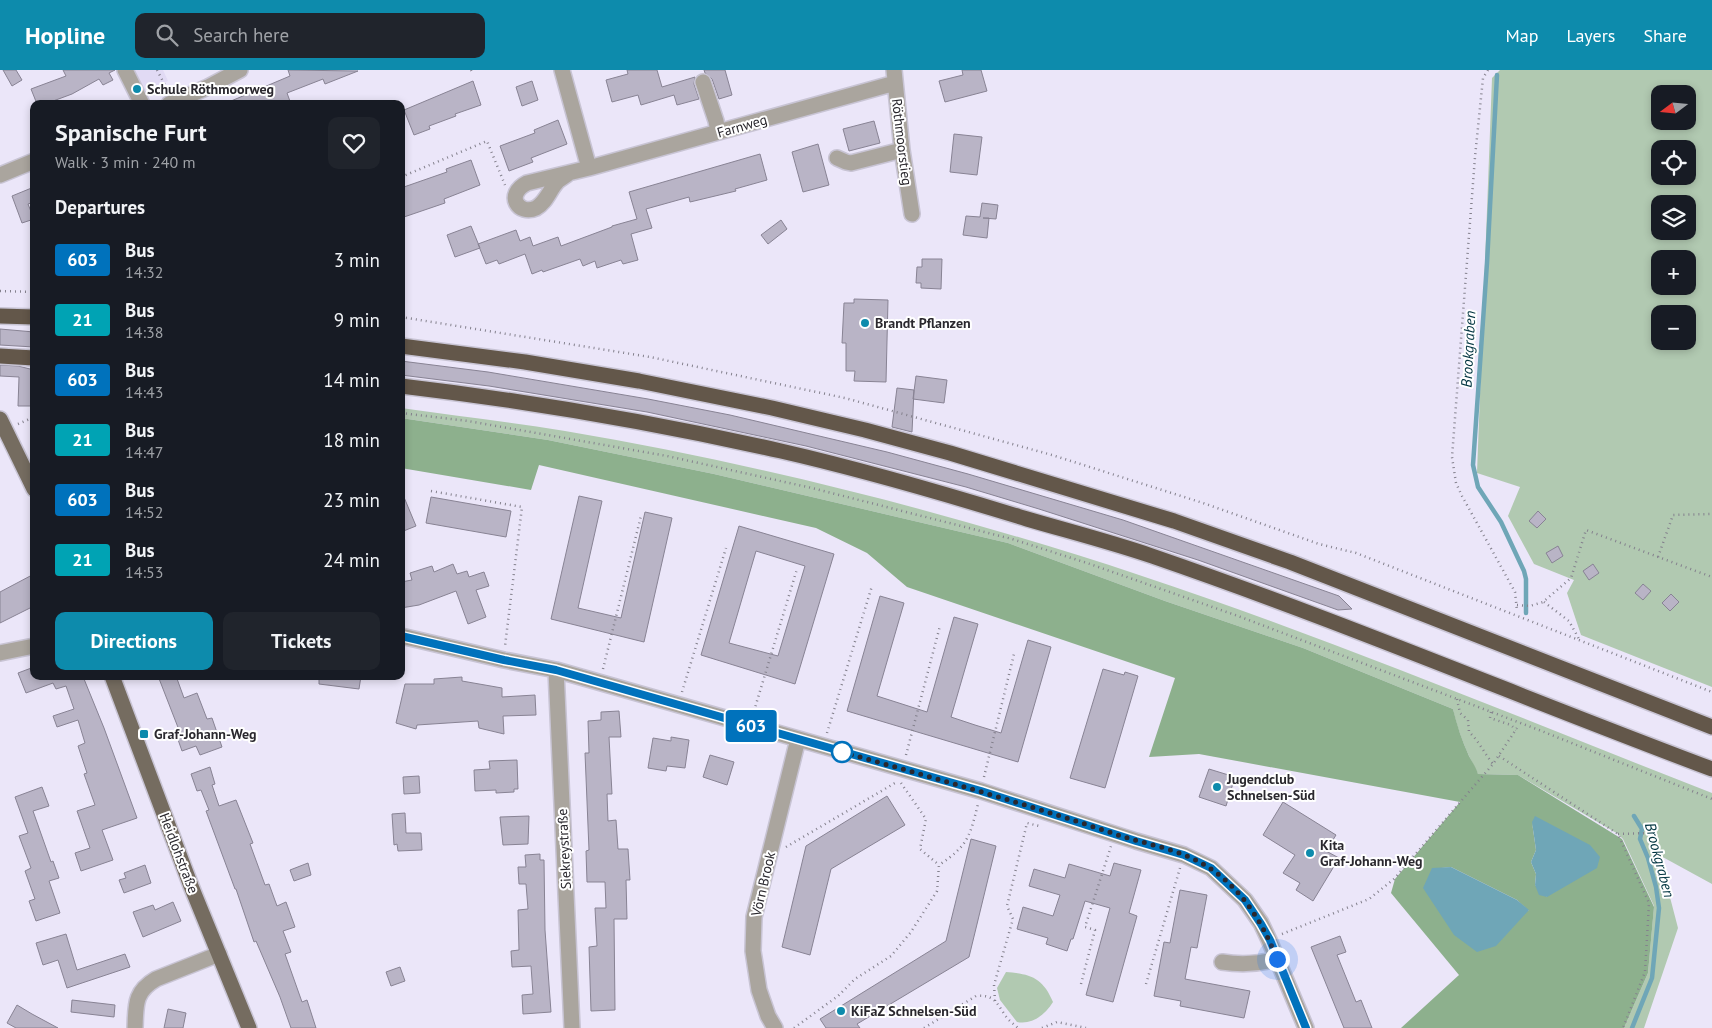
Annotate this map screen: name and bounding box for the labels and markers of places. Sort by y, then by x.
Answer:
place label: Schule Röthmoorweg [147,80,274,98]
marker: Schule Röthmoorweg [131,83,143,95]
place label: Brandt Pflanzen [875,314,971,332]
marker: Brandt Pflanzen [859,317,871,329]
place label: Graf-Johann-Weg [154,725,257,743]
marker: Graf-Johann-Weg [138,728,150,740]
unlabelled marker [831,741,853,763]
place label: Jugendclub Schnelsen-Süd [1226,770,1315,804]
marker: Jugendclub Schnelsen-Süd [1211,781,1223,793]
place label: Kita Graf-Johann-Weg [1320,836,1423,870]
marker: Kita Graf-Johann-Weg [1304,847,1316,859]
place label: KiFaZ Schnelsen-Süd [851,1002,976,1020]
marker: KiFaZ Schnelsen-Süd [835,1005,847,1017]

